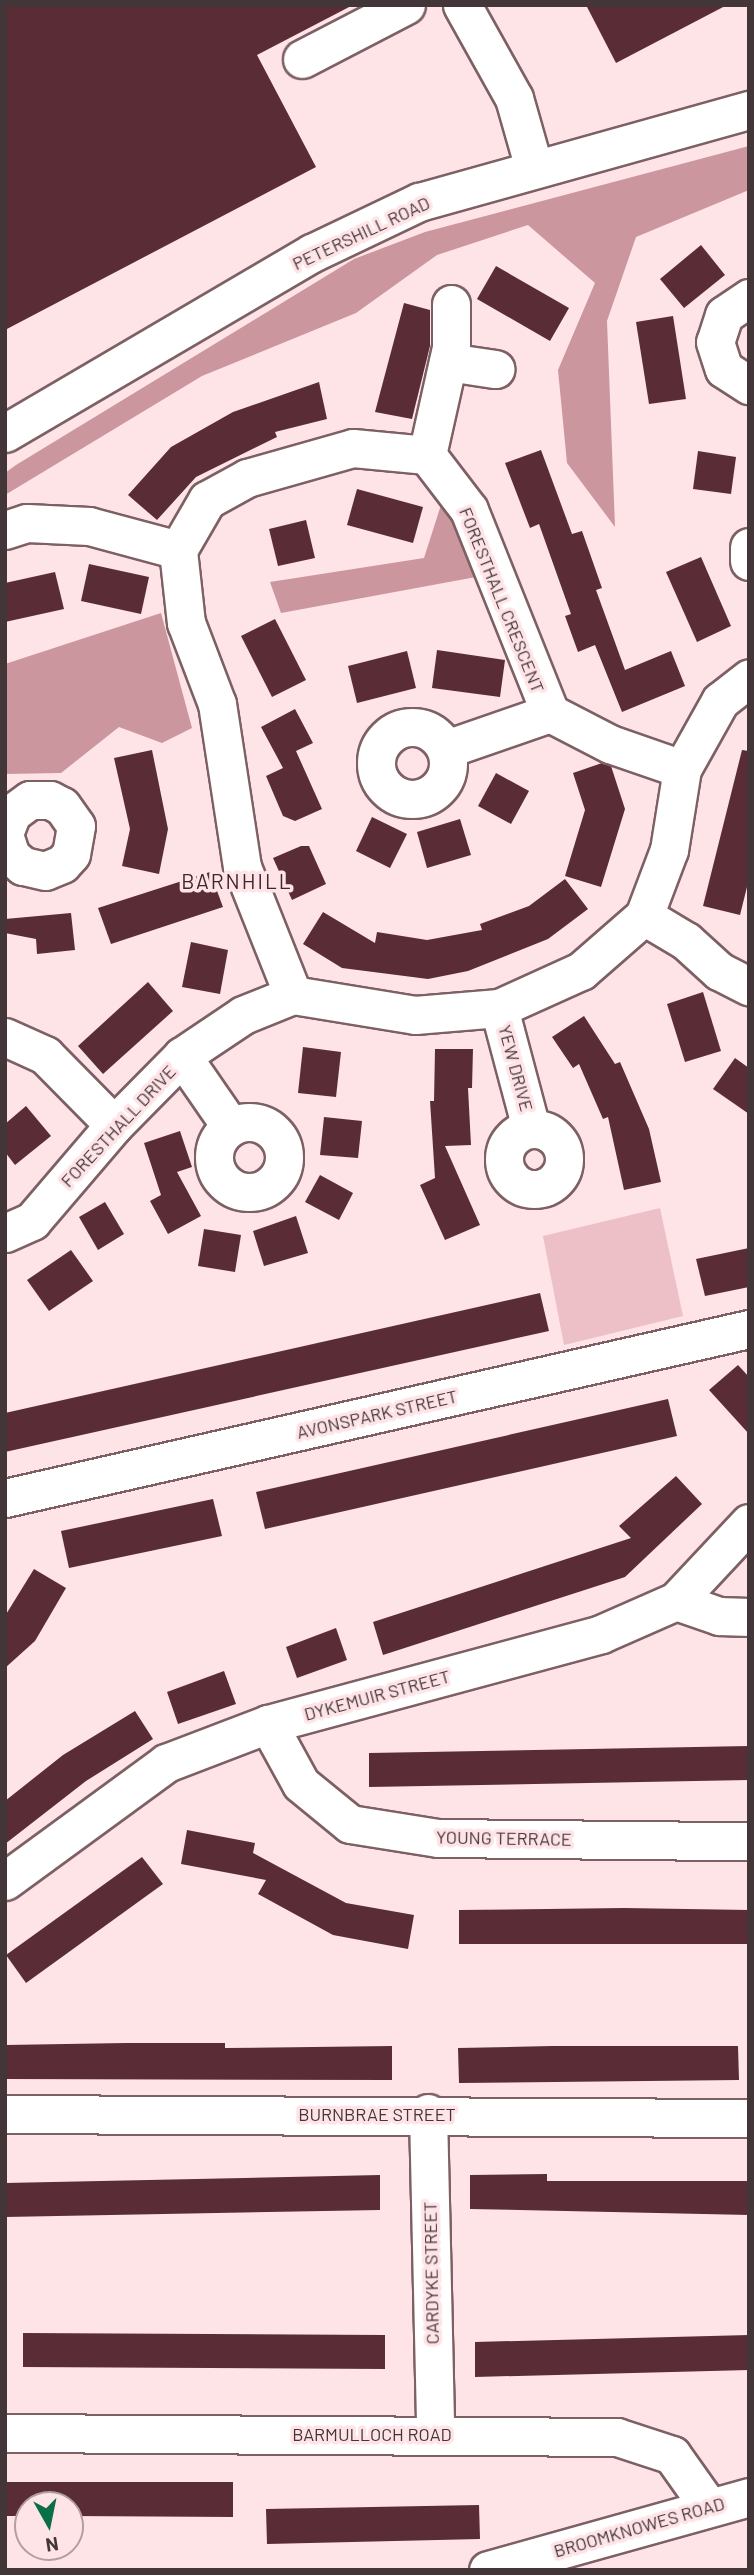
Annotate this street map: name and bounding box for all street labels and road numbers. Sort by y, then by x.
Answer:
street label: PETERSHILL ROAD [289,192,433,274]
street label: FORESTHALL CRESCENT [455,504,549,696]
street label: YEW DRIVE [494,1022,538,1114]
street label: FORESTHALL DRIVE [56,1061,180,1191]
street label: AVONSPARK STREET [295,1385,459,1443]
street label: DYKEMUIR STREET [302,1665,452,1725]
street label: YOUNG TERRACE [436,1826,572,1850]
street label: BURNBRAE STREET [298,2103,456,2125]
street label: CARDYKE STREET [419,2201,443,2345]
street label: BARMULLOCH ROAD [292,2423,452,2445]
street label: BROOMKNOWES ROAD [551,2492,727,2562]

